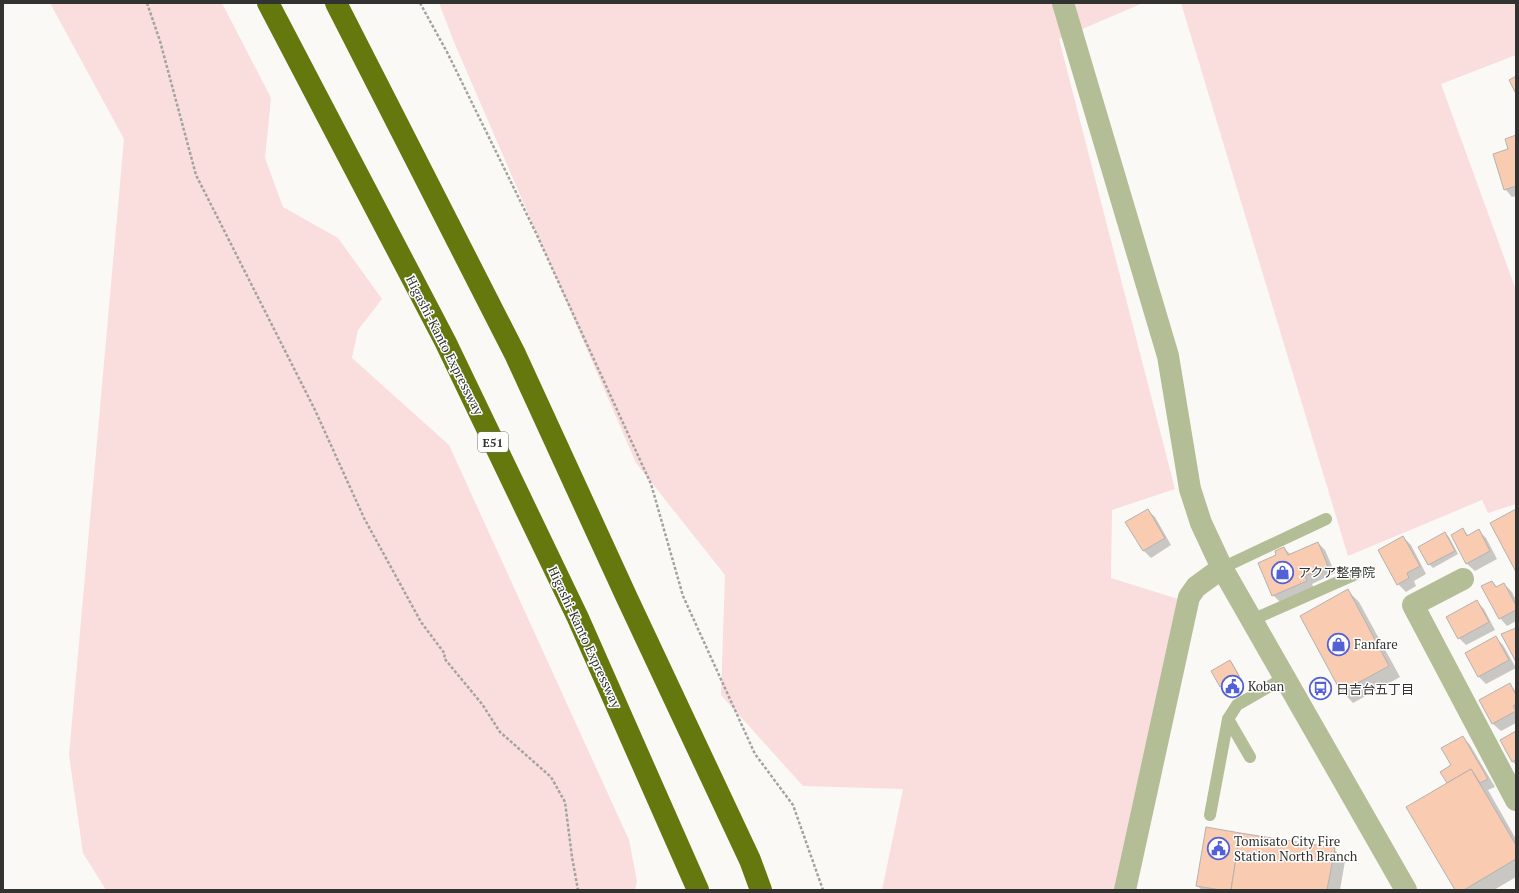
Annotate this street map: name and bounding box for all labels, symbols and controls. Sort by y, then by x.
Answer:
street label: Higashi-Kanto Expressway [402,272,488,418]
road number: E51 [478,432,508,452]
shop icon: アクア整骨院 [1269,559,1295,585]
street label: Higashi-Kanto Expressway [544,563,626,711]
place label: アクア整骨院 [1298,563,1375,581]
shop icon: Fanfare [1325,631,1351,657]
place label: Fanfare [1354,635,1398,653]
public building icon: Koban [1220,673,1246,699]
bus stop icon: 日吉台五丁目 [1307,676,1333,702]
place label: Koban [1248,677,1285,695]
place label: 日吉台五丁目 [1336,680,1414,698]
place label: Tomisato City Fire Station North Branch [1234,832,1358,865]
public building icon: Tomisato City Fire Station North Branch [1206,835,1232,861]

